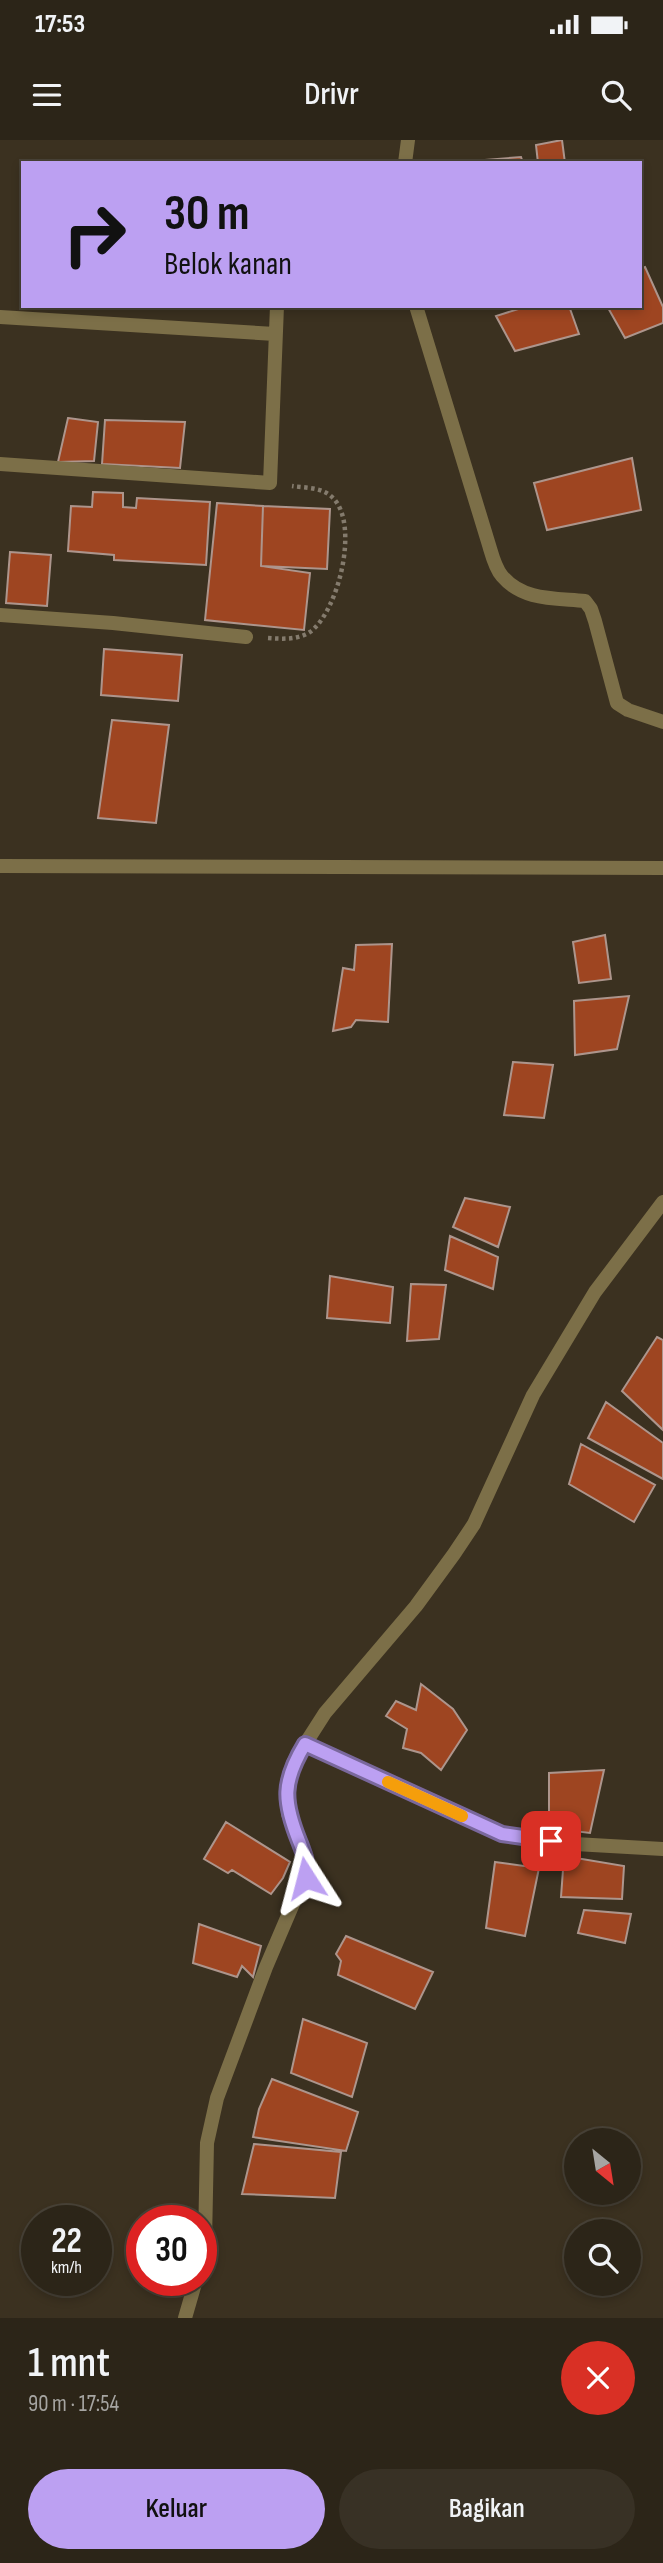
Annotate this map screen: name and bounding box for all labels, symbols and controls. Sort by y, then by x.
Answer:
text: 17:53 [35,9,85,40]
text: Drivr [304,75,359,114]
icon: menu [28,76,66,114]
icon: search [597,76,635,114]
text: 30 m [164,185,249,244]
icon: right [49,189,140,280]
text: Belok kanan [164,245,292,284]
pin [521,1811,581,1871]
icon: arrive [532,1822,570,1860]
position arrow [269,1841,343,1915]
north arrow [564,2128,640,2205]
map controls [564,2128,641,2296]
speed limit sign: 30 [126,2205,217,2296]
button: search [564,2219,641,2296]
text: 22 [51,2220,82,2263]
text: km/h [51,2257,82,2278]
text: 1 mnt [28,2338,110,2389]
button: close [561,2341,635,2415]
text: 90 m · 17:54 [28,2390,119,2418]
button: Keluar [28,2469,325,2549]
button: Bagikan [339,2469,635,2549]

